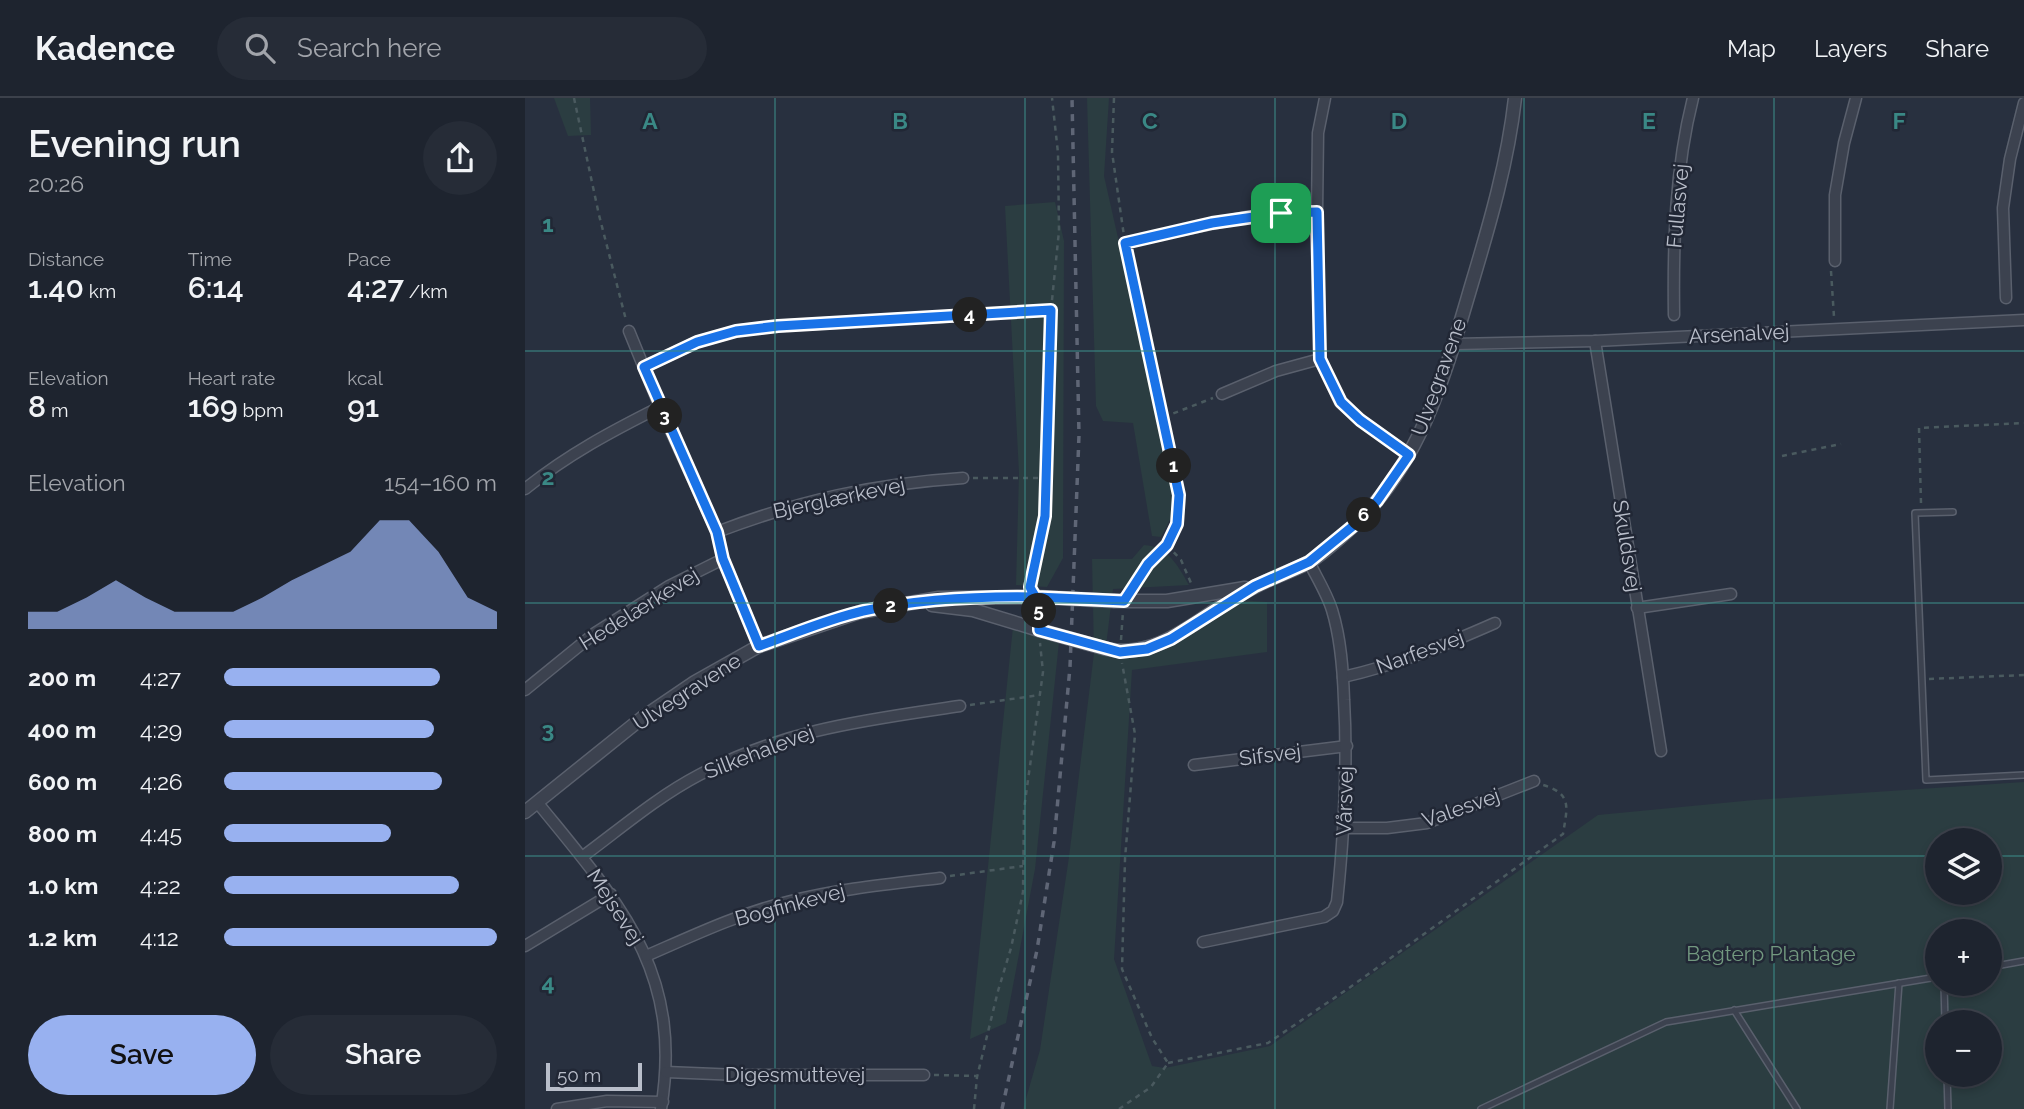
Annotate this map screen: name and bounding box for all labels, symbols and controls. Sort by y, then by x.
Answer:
search box [217,17,707,80]
text: Kadence [35,29,175,68]
icon: search [241,29,279,67]
text: Search here [297,33,441,63]
text: Map [1727,34,1776,63]
text: Layers [1814,34,1887,63]
text: Share [1925,34,1989,63]
text: A [642,107,658,134]
text: B [892,107,908,134]
text: C [1142,107,1158,134]
text: D [1391,107,1407,134]
text: E [1642,107,1656,134]
text: F [1892,107,1906,134]
text: Evening run [28,121,241,166]
button: share [423,121,497,195]
street label: Fullasvej [1661,163,1694,249]
text: 20:26 [28,170,84,197]
pin [1251,183,1311,243]
icon: arrive [1262,194,1300,232]
text: 1 [542,210,554,237]
text: Distance [28,248,104,270]
text: Time [188,248,232,270]
text: Pace [347,248,391,270]
text: 1.40 [28,270,84,305]
text: 6:14 [188,270,244,305]
text: 4:27 [347,270,404,305]
text: km [84,280,116,302]
text: /km [404,280,448,302]
pin: 4 [953,298,987,332]
text: 4 [964,303,975,325]
street label: Ulvegravene [1406,315,1471,439]
street label: Arsenalvej [1688,318,1790,349]
text: Elevation [28,367,109,389]
text: Heart rate [188,367,275,389]
text: kcal [347,367,383,389]
text: 8 [28,389,46,424]
text: 169 [188,389,238,424]
text: 91 [347,389,379,424]
pin: 3 [647,398,683,434]
text: m [46,399,68,421]
text: bpm [238,399,283,421]
text: 3 [659,404,670,426]
pin: 1 [1157,448,1191,484]
text: 1 [1169,454,1178,476]
text: 2 [542,463,554,490]
text: Elevation [28,469,126,496]
text: 154–160 m [384,469,497,496]
street label: Bjerglærkevej [771,471,907,524]
pin: 6 [1347,498,1381,532]
street label: Skuldsvej [1608,498,1647,594]
text: 6 [1358,503,1369,525]
street label: Hedelærkevej [574,562,703,655]
pin: 2 [873,588,909,624]
text: 2 [885,594,896,616]
pin: 5 [1021,594,1057,628]
text: 5 [1033,599,1044,621]
street label: Narfesvej [1372,624,1467,679]
street label: Ulvegravene [628,648,745,736]
text: 200 m [28,664,96,691]
text: 4:27 [140,664,181,691]
text: 400 m [28,716,96,743]
text: 4:29 [140,716,182,743]
text: 3 [542,716,554,743]
street label: Silkehalevej [701,719,817,784]
street label: Sifsvej [1238,738,1302,771]
street label: Vårsvej [1331,766,1358,836]
text: 600 m [28,768,97,795]
text: 4:26 [140,768,183,795]
street label: Valesvej [1419,783,1503,832]
text: 800 m [28,820,97,847]
text: 4:45 [140,820,182,847]
map controls [1925,828,2002,1087]
button: layers [1925,828,2002,905]
street label: Mejsevej [582,864,649,949]
text: 1.0 km [28,872,98,899]
text: 4:22 [140,872,181,899]
street label: Bogfinkevej [732,878,848,931]
button: + [1925,919,2002,996]
text: 1.2 km [28,924,97,951]
text: 4:12 [140,924,179,951]
park label: Bagterp Plantage [1686,941,1856,966]
text: 4 [541,969,555,996]
button: − [1925,1010,2002,1087]
button: Save [28,1015,256,1095]
button: Share [270,1015,497,1095]
scale bar [546,1060,642,1092]
street label: Digesmuttevej [725,1062,865,1087]
text: 50 m [557,1064,601,1086]

